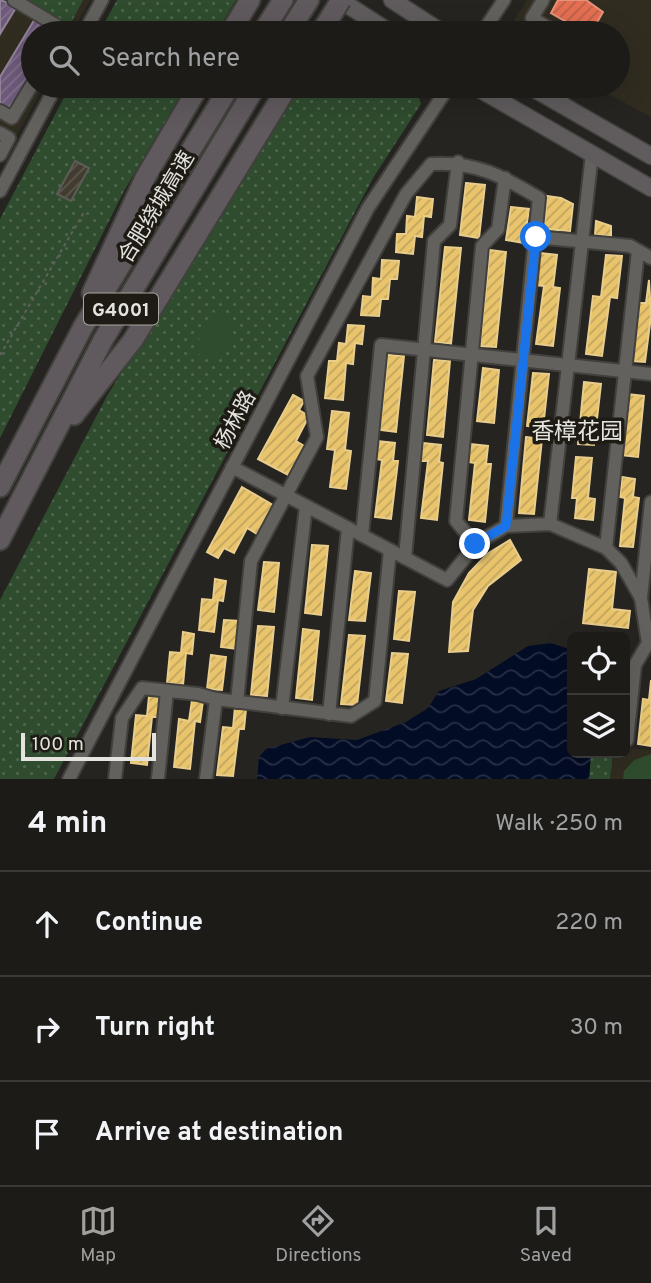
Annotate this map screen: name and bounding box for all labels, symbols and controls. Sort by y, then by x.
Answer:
search box [21,21,630,98]
icon: search [45,41,83,79]
text: Search here [101,43,240,76]
street label: 合肥绕城高速 [113,147,201,269]
route start [520,221,551,252]
road number: G4001 [84,294,158,324]
street label: 杨林路 [210,387,263,455]
district label: 香樟花园 [531,419,623,448]
route end [459,528,490,559]
map controls [567,632,630,758]
button: locate [567,632,630,695]
button: layers [567,695,630,758]
scale bar [21,730,156,762]
text: 100 m [32,733,84,757]
text: 4 min [28,806,107,843]
text: Walk · 250 m [495,810,623,839]
icon: ahead [28,905,66,943]
text: Continue [95,907,203,940]
text: 220 m [555,909,623,938]
icon: right [28,1010,66,1048]
text: Turn right [95,1012,215,1045]
text: 30 m [570,1014,623,1043]
icon: arrive [28,1115,66,1153]
text: Arrive at destination [95,1117,343,1150]
tab: Map [79,1202,117,1268]
tab: Directions [275,1202,362,1268]
tab: Saved [520,1202,572,1268]

